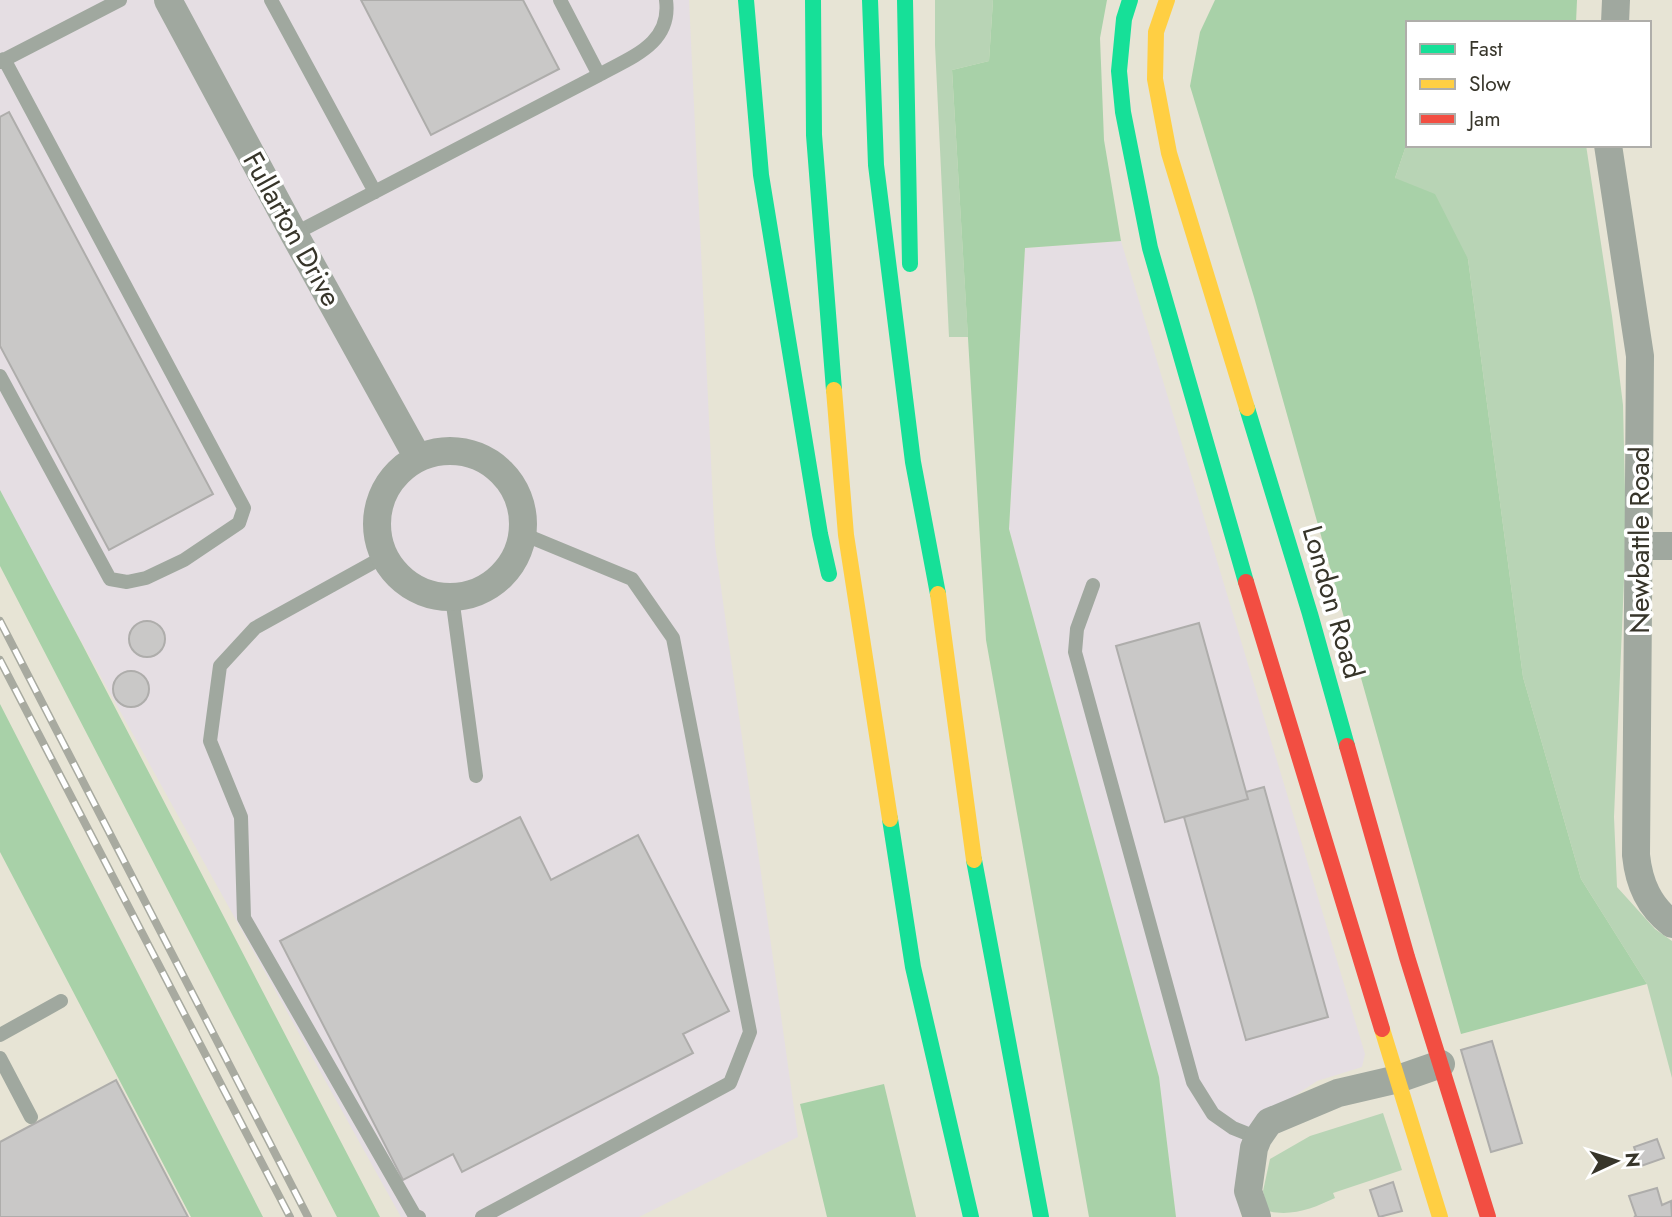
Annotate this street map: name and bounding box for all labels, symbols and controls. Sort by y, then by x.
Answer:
legend [1406,21,1651,147]
text: Fast [1469,34,1502,64]
text: Slow [1469,69,1511,99]
text: Jam [1466,104,1501,134]
street label: Fullarton Drive [233,144,351,314]
street label: Newbattle Road [1619,446,1660,634]
street label: London Road [1292,521,1374,683]
north arrow [1581,1126,1651,1196]
text: N [1618,1151,1646,1168]

